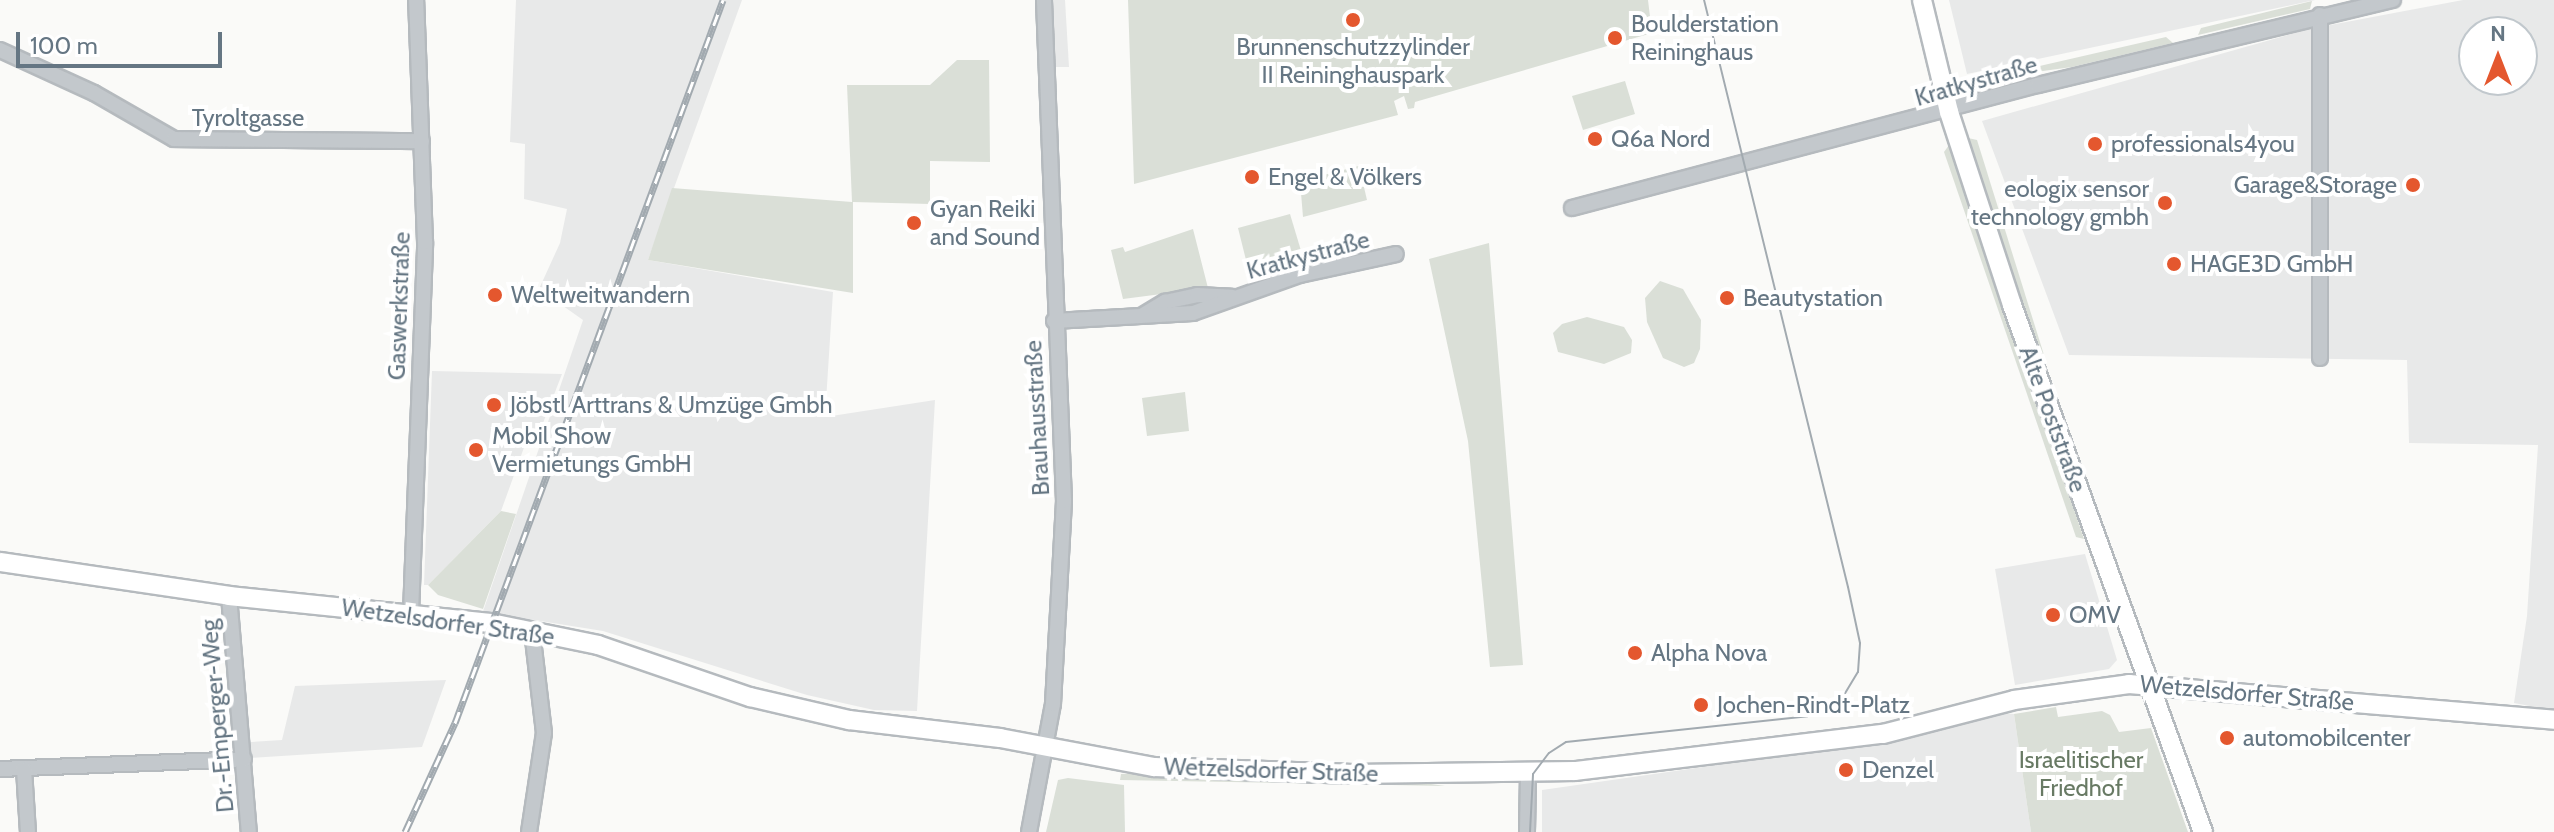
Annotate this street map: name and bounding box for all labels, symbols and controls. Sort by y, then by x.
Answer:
place label: Boulderstation Reininghaus [1631,10,1779,66]
marker: Brunnenschutzzylinder II Reininghauspark [1344,11,1362,29]
scale bar [20,16,226,66]
north arrow [2458,16,2538,96]
text: N [2490,20,2506,47]
marker: Boulderstation Reininghaus [1606,29,1624,47]
text: 100 m [30,31,98,60]
place label: Brunnenschutzzylinder II Reininghauspark [1236,33,1470,89]
street label: Kratkystraße [1911,50,2041,112]
street label: Tyroltgasse [192,104,304,132]
place label: Q6a Nord [1611,125,1710,153]
marker: Q6a Nord [1586,130,1604,148]
place label: professionals4you [2111,130,2295,158]
marker: professionals4you [2086,135,2104,153]
place label: Engel & Völkers [1268,163,1422,191]
marker: Engel & Völkers [1243,168,1261,186]
place label: Garage&Storage [2234,171,2397,199]
place label: eologix sensor technology gmbh [1971,175,2149,231]
marker: Garage&Storage [2404,176,2422,194]
marker: eologix sensor technology gmbh [2156,194,2174,212]
place label: Gyan Reiki and Sound [930,195,1040,251]
marker: Gyan Reiki and Sound [905,214,923,232]
street label: Kratkystraße [1243,225,1373,285]
street label: Gaswerkstraße [382,231,416,381]
place label: HAGE3D GmbH [2190,250,2354,278]
marker: HAGE3D GmbH [2165,255,2183,273]
place label: Weltweitwandern [511,281,690,309]
place label: Beautystation [1743,284,1883,312]
marker: Weltweitwandern [486,286,504,304]
marker: Beautystation [1718,289,1736,307]
street label: Brauhausstraße [1019,339,1055,497]
street label: Alte Poststraße [2013,342,2093,496]
place label: Jöbstl Arttrans & Umzüge Gmbh [510,391,833,419]
marker: Jöbstl Arttrans & Umzüge Gmbh [485,396,503,414]
place label: Mobil Show Vermietungs GmbH [492,422,692,478]
marker: Mobil Show Vermietungs GmbH [467,441,485,459]
street label: Wetzelsdorfer Straße [340,593,556,651]
place label: OMV [2069,601,2121,629]
marker: OMV [2044,606,2062,624]
street label: Dr.-Emperger-Weg [194,618,240,814]
place label: Alpha Nova [1651,639,1767,667]
marker: Alpha Nova [1626,644,1644,662]
street label: Wetzelsdorfer Straße [2139,669,2355,717]
place label: Jochen-Rindt-Platz [1717,691,1910,719]
marker: Jochen-Rindt-Platz [1692,696,1710,714]
place label: automobilcenter [2243,724,2411,752]
marker: automobilcenter [2218,729,2236,747]
park label: Israelitischer Friedhof [2019,746,2143,802]
street label: Wetzelsdorfer Straße [1163,752,1379,788]
place label: Denzel [1862,756,1934,784]
marker: Denzel [1837,761,1855,779]

